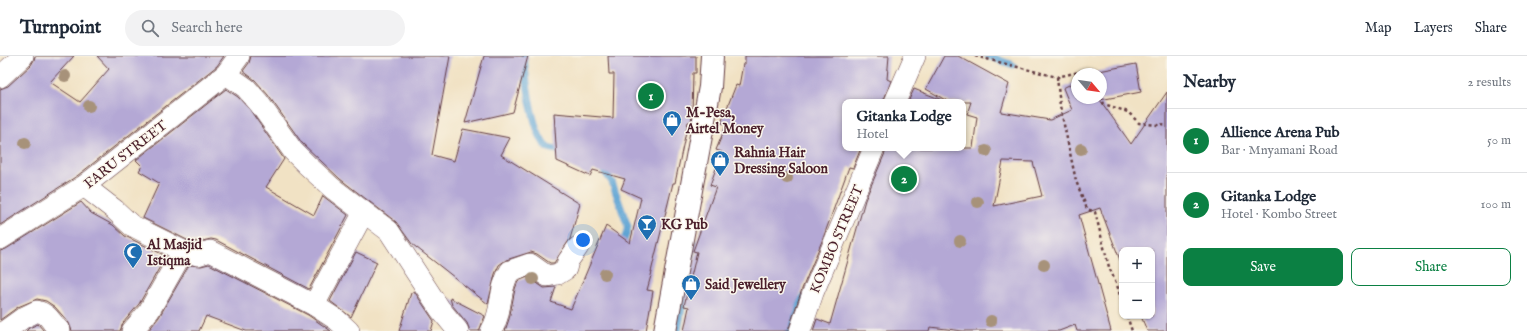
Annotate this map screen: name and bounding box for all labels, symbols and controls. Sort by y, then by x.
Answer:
search box [125,10,405,46]
text: Turnpoint [20,16,101,40]
icon: search [139,17,161,39]
text: Search here [171,18,243,37]
text: Map [1365,19,1392,37]
text: Layers [1414,19,1453,37]
text: Share [1475,19,1507,37]
north arrow [1071,68,1107,104]
text: Nearby [1183,72,1236,93]
text: 2 results [1467,74,1511,91]
pin: 1 [638,81,664,111]
popup [842,99,966,151]
place label: M-Pesa, Airtel Money [685,104,765,138]
text: Gitanka Lodge [856,107,952,126]
shop icon: M-Pesa, Airtel Money [661,109,683,137]
street label: FARU STREET [80,116,171,193]
text: Allience Arena Pub [1221,123,1340,142]
text: Hotel [856,126,888,143]
text: 1 [1194,132,1198,149]
text: 50 m [1487,132,1511,149]
text: Bar · Mnyamani Road [1221,142,1338,159]
place label: Rahnia Hair Dressing Saloon [734,144,829,178]
shop icon: Rahnia Hair Dressing Saloon [709,149,731,177]
pin: 2 [891,164,917,194]
street label: KOMBO STREET [806,182,868,296]
text: Gitanka Lodge [1221,187,1316,206]
text: 2 [1193,196,1199,213]
text: 100 m [1481,196,1511,213]
text: Hotel · Kombo Street [1221,206,1337,223]
bar icon: KG Pub [636,213,658,241]
place label: KG Pub [661,216,708,234]
your location [573,230,593,250]
place label: Al Masjid Istiqma [146,236,202,270]
mosque icon: Al Masjid Istiqma [122,241,144,269]
map controls [1119,247,1155,319]
button: + [1119,247,1155,283]
button: Save [1183,248,1343,286]
button: Share [1351,248,1511,286]
shop icon: Said Jewellery [680,273,702,301]
place label: Said Jewellery [705,276,787,294]
button: − [1119,283,1155,319]

